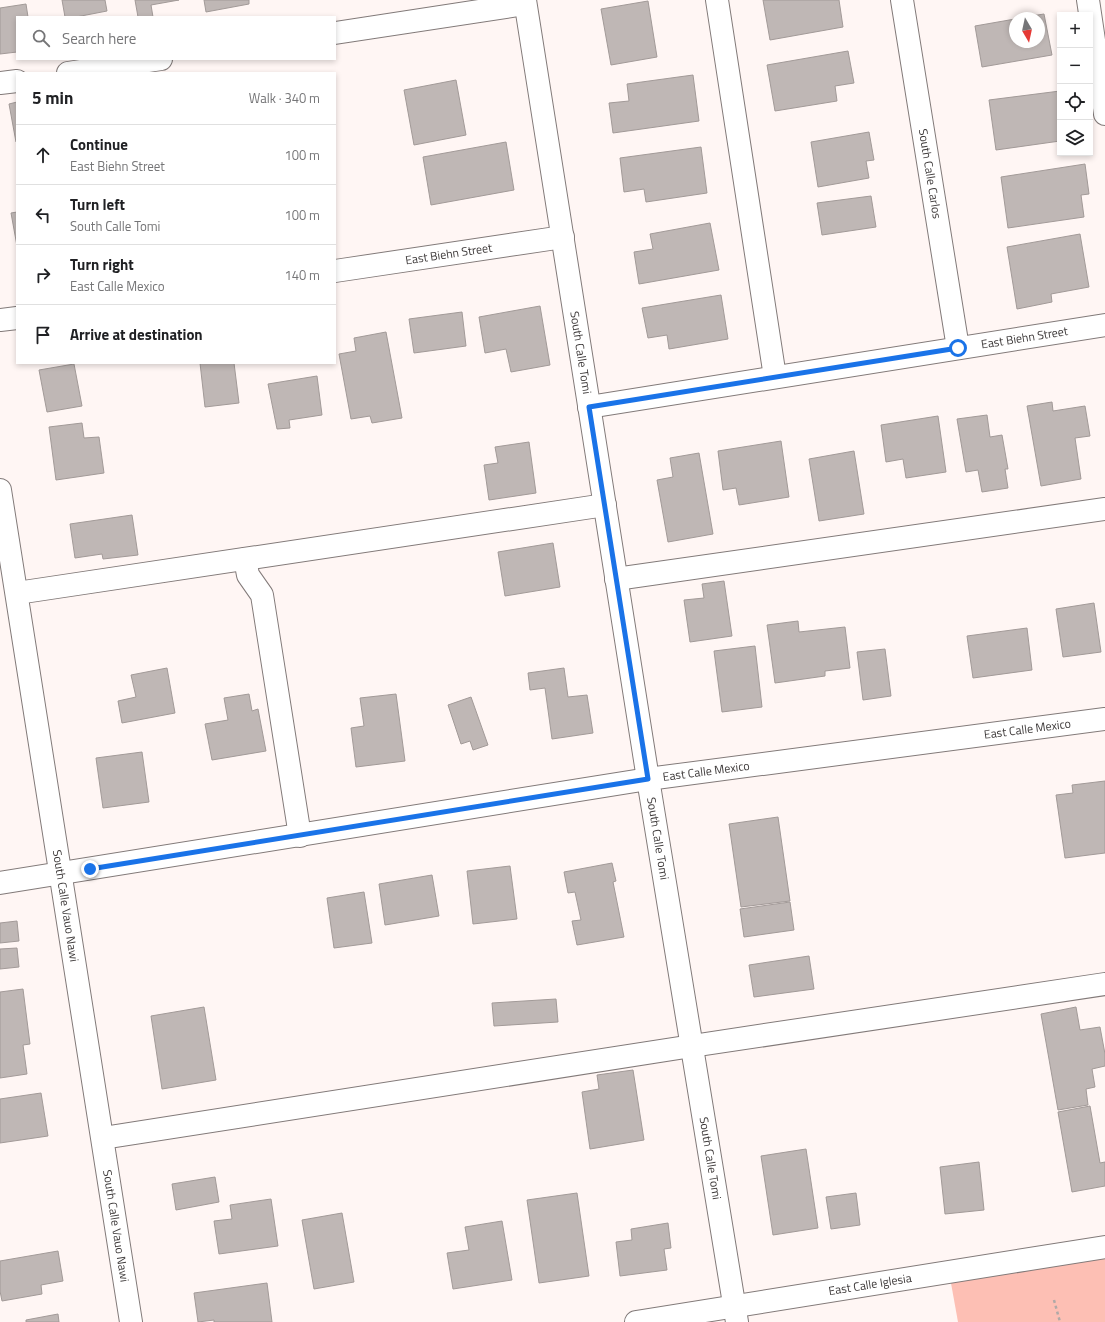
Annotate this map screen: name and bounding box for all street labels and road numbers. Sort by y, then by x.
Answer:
street label: South Calle Carlos [914,127,947,220]
street label: East Biehn Street [404,238,494,269]
street label: South Calle Tomi [565,310,597,395]
street label: East Biehn Street [980,321,1070,354]
street label: East Calle Mexico [983,714,1072,744]
street label: East Calle Mexico [661,756,751,786]
street label: South Calle Tomi [642,796,674,881]
street label: South Calle Vauo Nawi [48,848,84,963]
street label: South Calle Tomi [695,1115,727,1201]
street label: South Calle Vauo Nawi [98,1168,135,1283]
street label: East Calle Iglesia [827,1268,913,1300]

